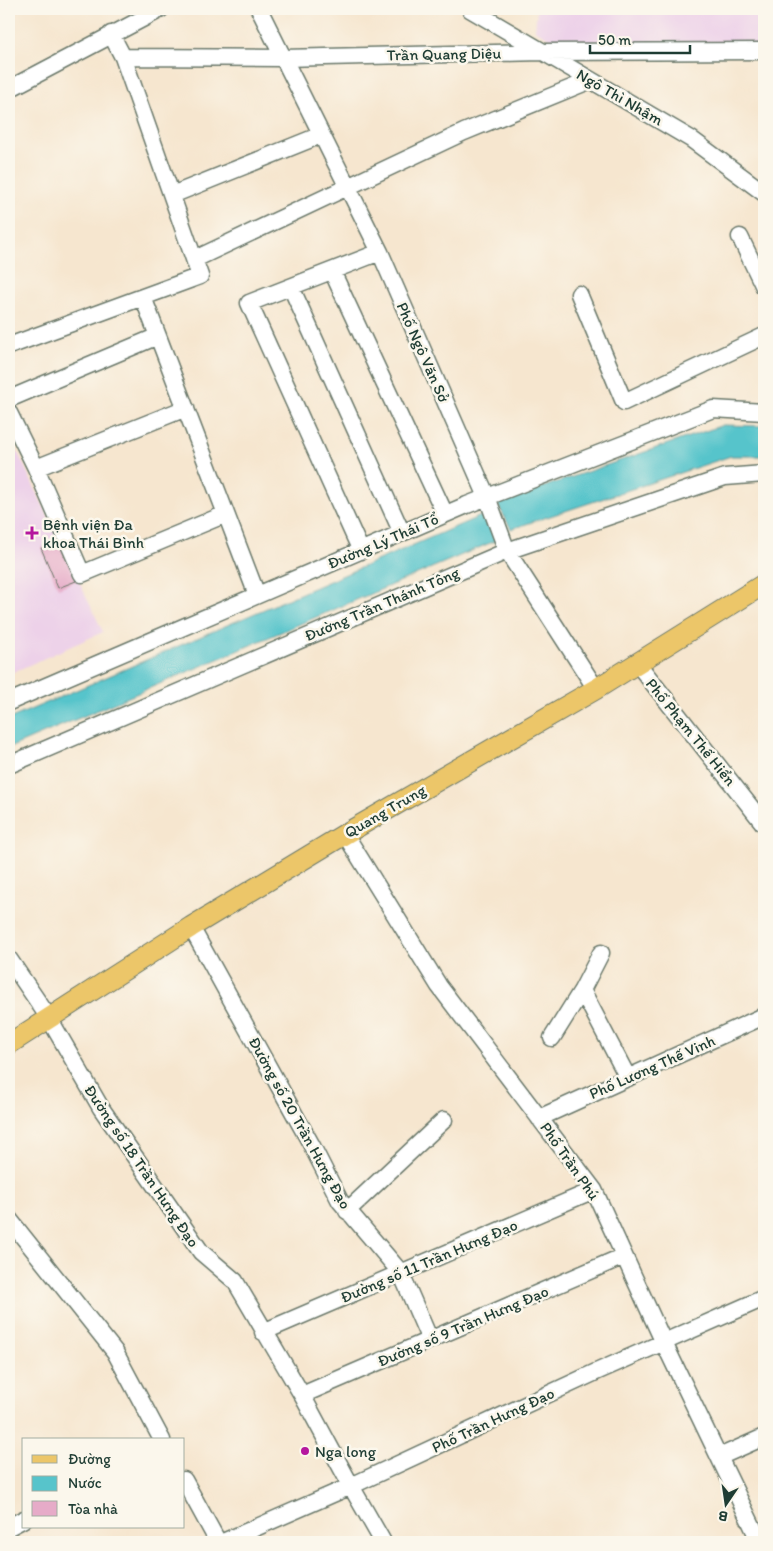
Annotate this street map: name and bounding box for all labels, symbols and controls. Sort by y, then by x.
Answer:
scale bar [590,22,690,54]
text: 50 m [598,31,631,49]
street label: Trần Quang Diệu [387,43,502,64]
street label: Ngô Thì Nhậm [573,65,667,130]
street label: Phố Ngô Văn Sở [392,299,454,406]
street label: Đường Lý Thái Tổ [325,509,441,573]
place label: Bệnh viện Đa khoa Thái Bình [43,515,144,552]
marker: Bệnh viện Đa khoa Thái Bình [25,526,39,540]
street label: Đường Trần Thánh Tông [302,562,463,645]
street label: Phố Phạm Thế Hiển [642,674,740,790]
street label: Quang Trung [341,780,430,842]
street label: Phố Lương Thế Vinh [586,1031,718,1103]
street label: Đường số 20 Trần Hưng Đạo [245,1034,355,1212]
street label: Đường số 18 Trần Hưng Đạo [80,1081,204,1251]
street label: Phố Trần Phú [536,1118,604,1204]
street label: Đường số 11 Trần Hưng Đạo [338,1215,520,1307]
street label: Đường số 9 Trần Hưng Đạo [375,1281,551,1371]
street label: Phố Trần Hưng Đạo [429,1383,557,1457]
legend [22,1438,185,1528]
place label: Nga long [315,1442,377,1461]
marker: Nga long [299,1445,311,1457]
text: Đường [68,1450,111,1468]
text: Nước [68,1474,102,1492]
north arrow [700,1478,750,1528]
text: Tòa nhà [68,1500,118,1518]
text: B [717,1507,730,1525]

